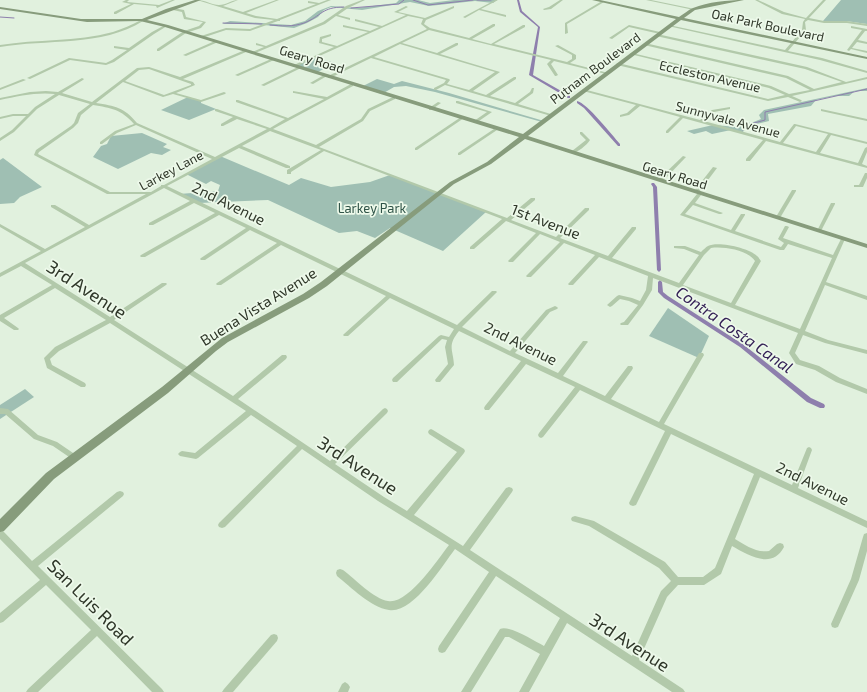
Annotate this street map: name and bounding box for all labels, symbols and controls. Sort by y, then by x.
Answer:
street label: Oak Park Boulevard [710,5,826,45]
street label: Putnam Boulevard [547,29,643,107]
street label: Geary Road [278,42,346,76]
street label: Eccleston Avenue [658,57,762,95]
street label: Sunnyvale Avenue [674,97,782,141]
street label: Larkey Lane [136,146,206,194]
street label: Geary Road [641,158,709,192]
street label: 2nd Avenue [190,178,268,228]
park label: Larkey Park [338,200,407,216]
street label: 1st Avenue [509,200,583,242]
street label: 3rd Avenue [43,255,131,323]
street label: Buena Vista Avenue [197,263,319,349]
water label: Contra Costa Canal [673,282,797,376]
street label: 2nd Avenue [482,318,560,368]
street label: 3rd Avenue [314,431,402,499]
street label: 2nd Avenue [774,458,852,508]
street label: San Luis Road [43,554,139,650]
street label: 3rd Avenue [586,608,674,676]

